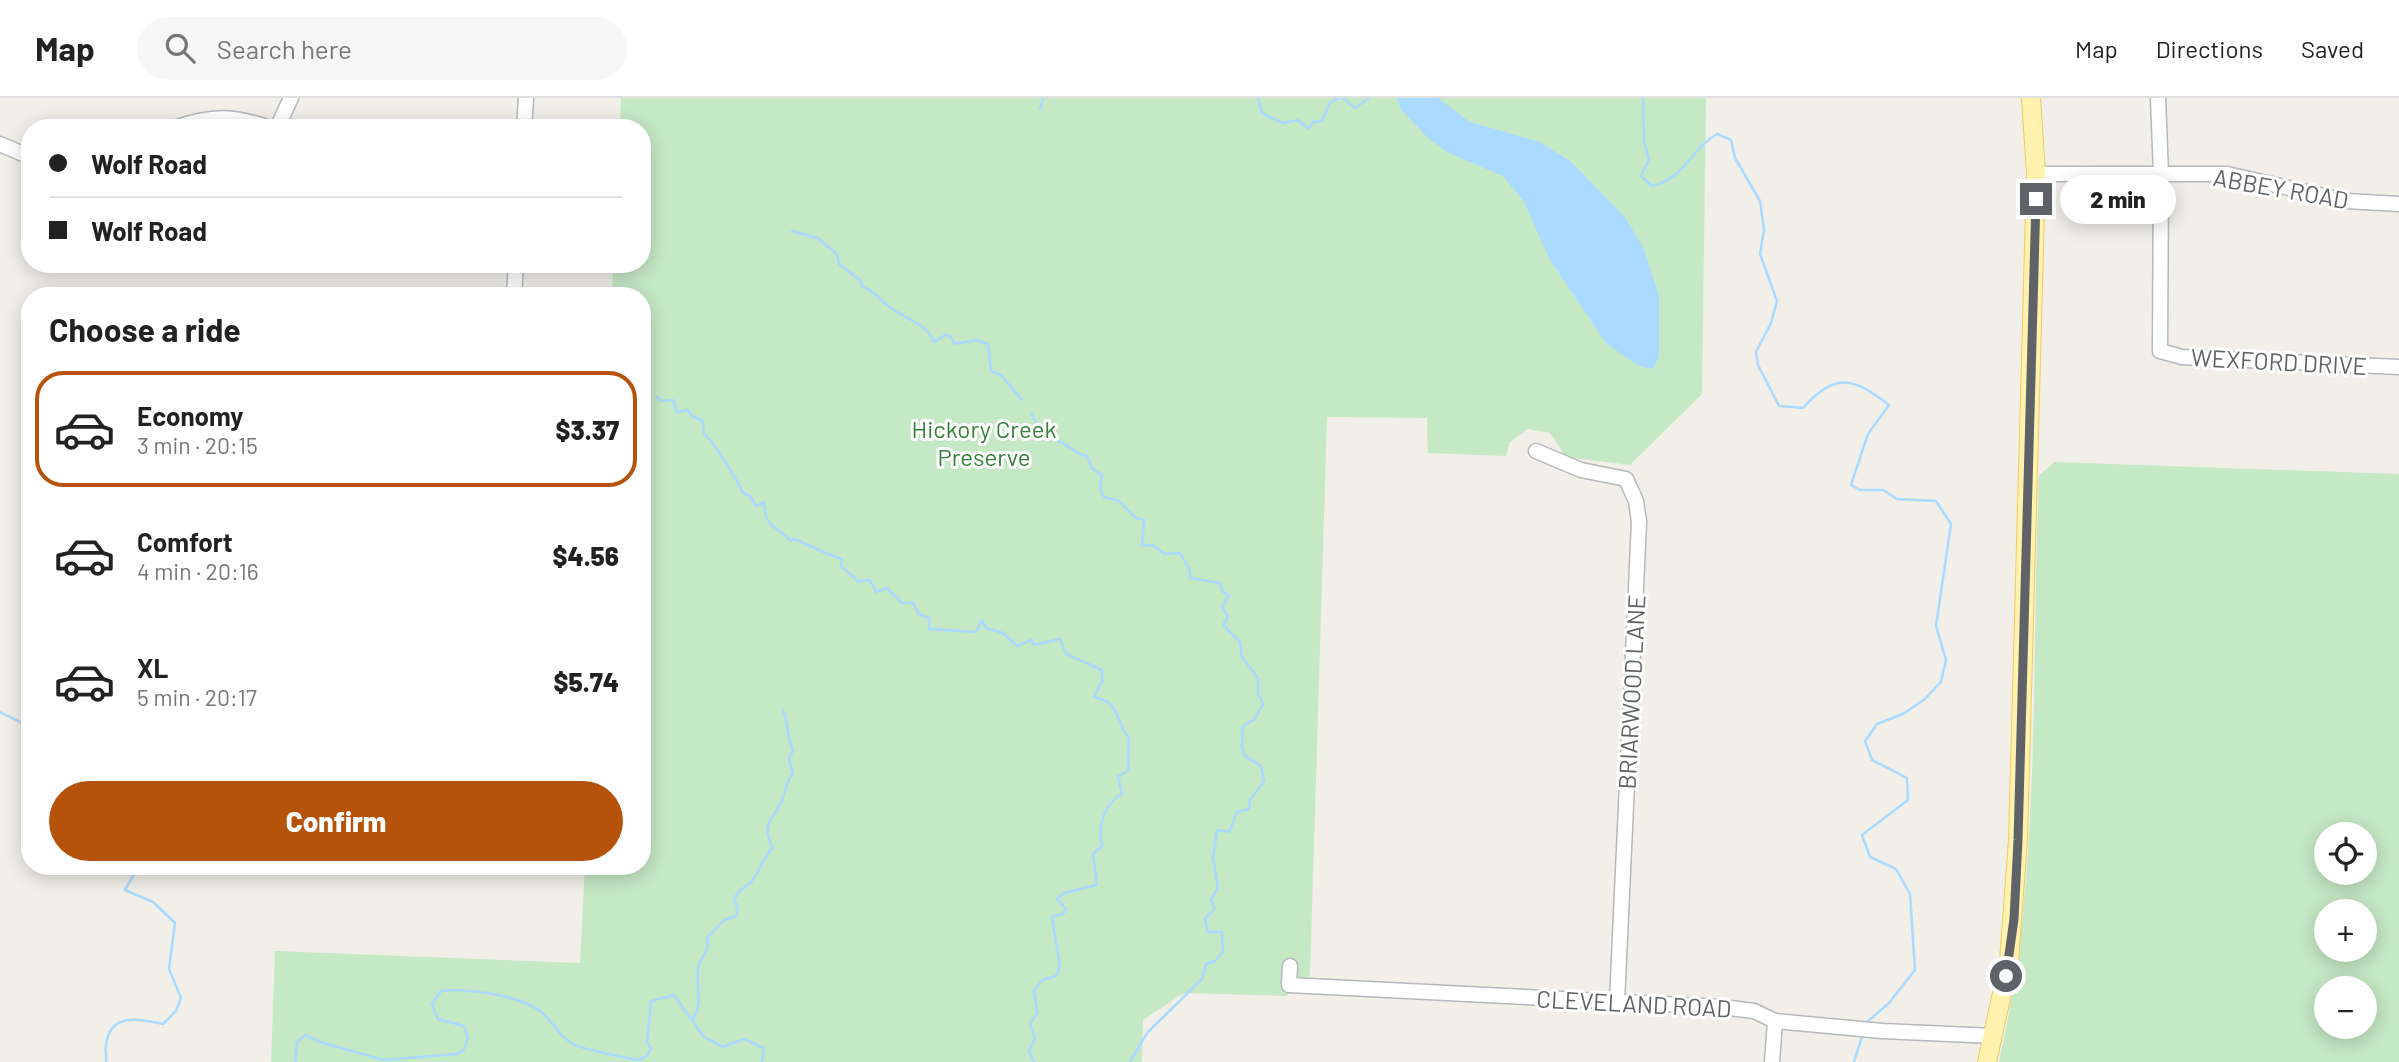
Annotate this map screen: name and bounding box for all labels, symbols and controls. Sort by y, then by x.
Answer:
search box [137,17,627,80]
text: Map [35,28,95,68]
icon: search [161,29,199,67]
text: Search here [217,33,352,64]
text: Map [2075,34,2118,63]
text: Directions [2156,34,2263,63]
text: Saved [2301,34,2364,63]
text: Wolf Road [91,148,207,179]
street label: ABBEY ROAD [2211,162,2351,214]
callout: 2 min [2060,174,2176,224]
route end [2020,183,2052,215]
text: 2 min [2090,185,2146,213]
text: Wolf Road [91,215,207,246]
text: Choose a ride [49,310,241,348]
street label: WEXFORD DRIVE [2190,342,2368,380]
icon: car [53,398,116,461]
text: Economy [137,400,243,431]
text: $3.37 [555,414,619,445]
park label: Hickory Creek Preserve [911,414,1057,471]
text: 3 min · 20:15 [137,431,258,459]
icon: car [53,524,116,587]
text: Comfort [137,526,233,557]
text: $4.56 [552,540,619,571]
text: 4 min · 20:16 [137,557,259,585]
street label: BRIARWOOD LANE [1611,594,1651,790]
icon: car [53,650,116,713]
text: XL [137,652,168,683]
text: $5.74 [554,666,619,697]
text: 5 min · 20:17 [137,683,257,711]
button: Confirm [49,781,623,861]
map controls [2314,822,2377,1039]
button: locate [2314,822,2377,885]
button: + [2314,899,2377,962]
route start [1990,960,2022,992]
button: − [2314,976,2377,1039]
street label: CLEVELAND ROAD [1536,983,1732,1023]

